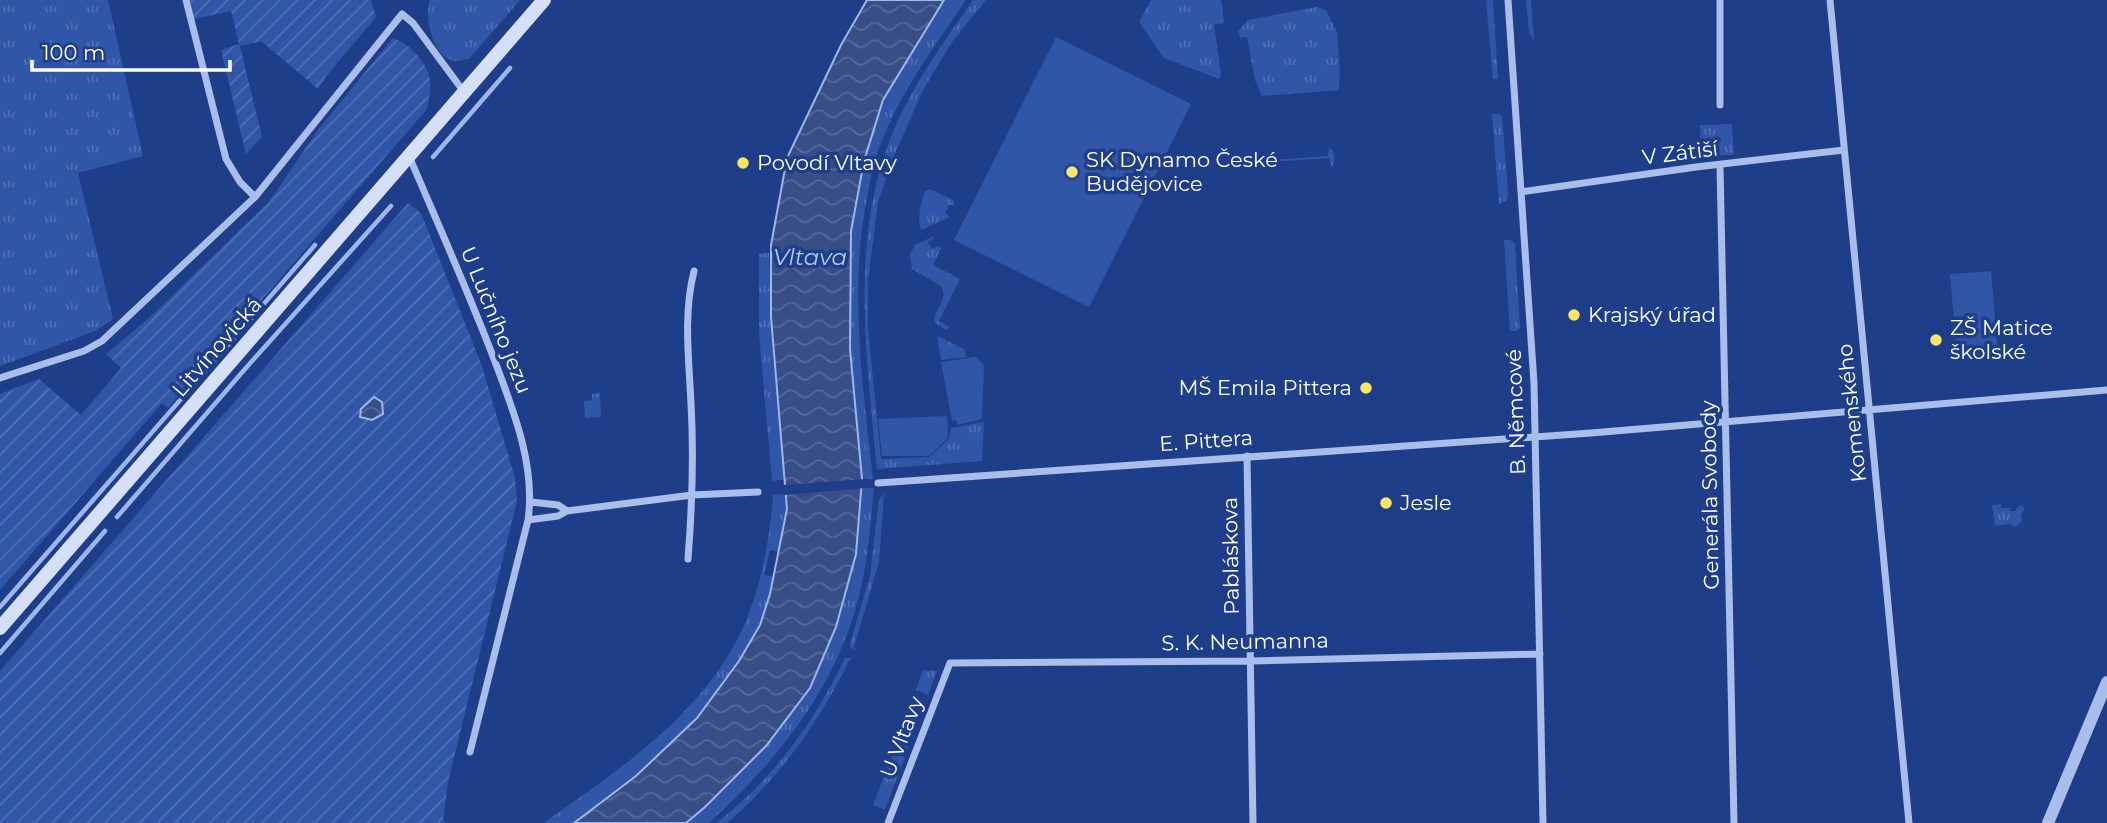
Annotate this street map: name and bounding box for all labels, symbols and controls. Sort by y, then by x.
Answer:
scale bar [32,28,229,72]
text: 100 m [42,40,105,65]
street label: V Zátiší [1641,135,1721,170]
place label: SK Dynamo České Budějovice [1086,147,1278,196]
place label: Povodí Vltavy [757,150,898,175]
marker: Povodí Vltavy [735,155,751,171]
marker: SK Dynamo České Budějovice [1064,164,1080,180]
street label: U Lučního jezu [456,243,537,397]
water label: Vltava [773,243,847,271]
street label: Litvínovická [167,292,267,402]
place label: Krajský úřad [1588,302,1716,327]
marker: Krajský úřad [1566,307,1582,323]
place label: ZŠ Matice školské [1950,315,2053,364]
marker: ZŠ Matice školské [1928,332,1944,348]
street label: Komenského [1832,343,1871,484]
street label: B. Němcové [1501,349,1530,475]
place label: MŠ Emila Pittera [1178,375,1352,400]
marker: MŠ Emila Pittera [1358,380,1374,396]
street label: Generála Svobody [1695,400,1724,590]
street label: E. Pittera [1158,425,1254,456]
place label: Jesle [1399,490,1452,515]
marker: Jesle [1378,495,1394,511]
street label: Pabláskova [1217,497,1244,615]
street label: S. K. Neumanna [1161,628,1329,655]
street label: U Vltavy [875,692,929,781]

